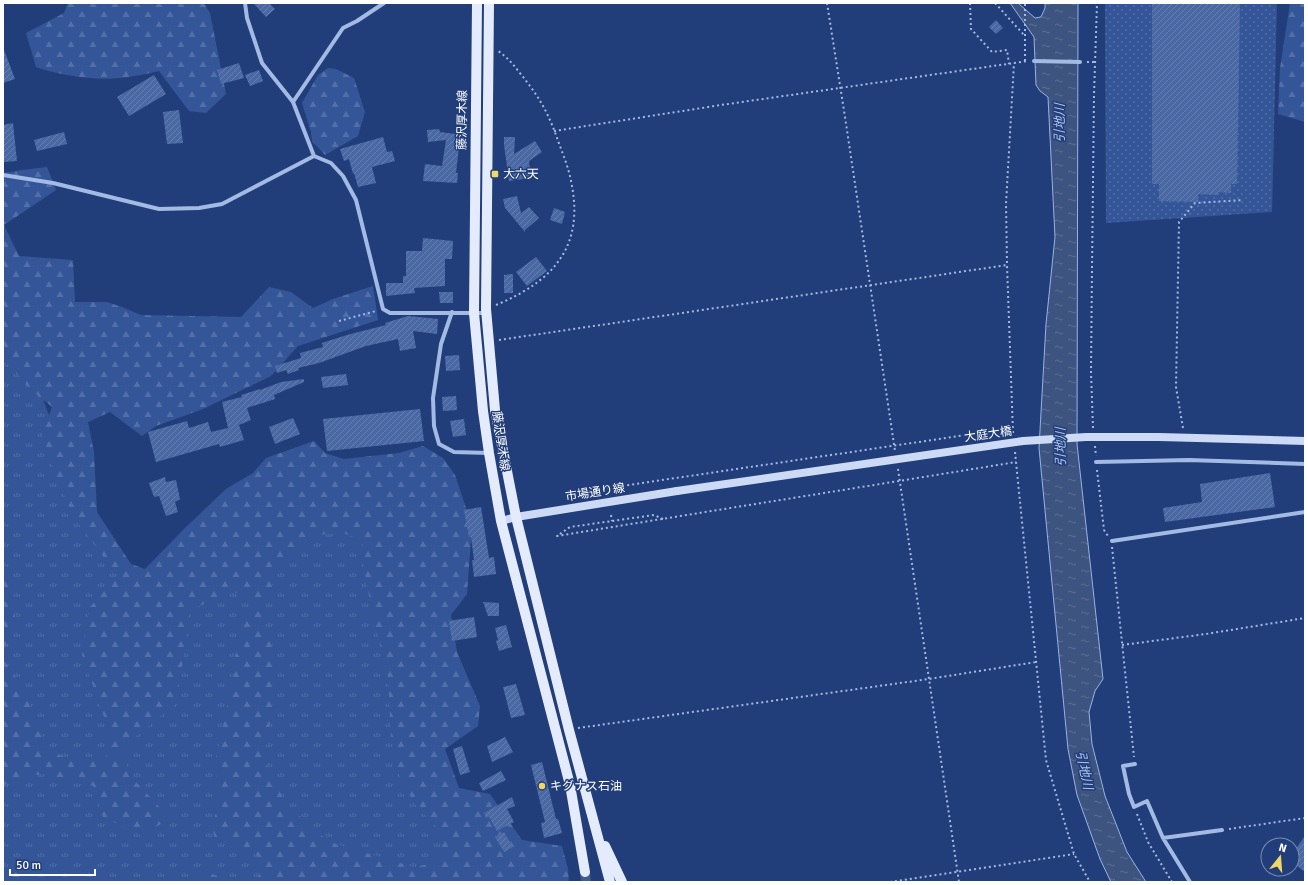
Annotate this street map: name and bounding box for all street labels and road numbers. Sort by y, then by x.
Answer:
street label: 藤沢厚木線 [454,90,471,150]
street label: 藤沢厚木線 [489,410,512,472]
street label: 大庭大橋 [963,424,1013,445]
street label: 市場通り線 [564,480,626,505]

